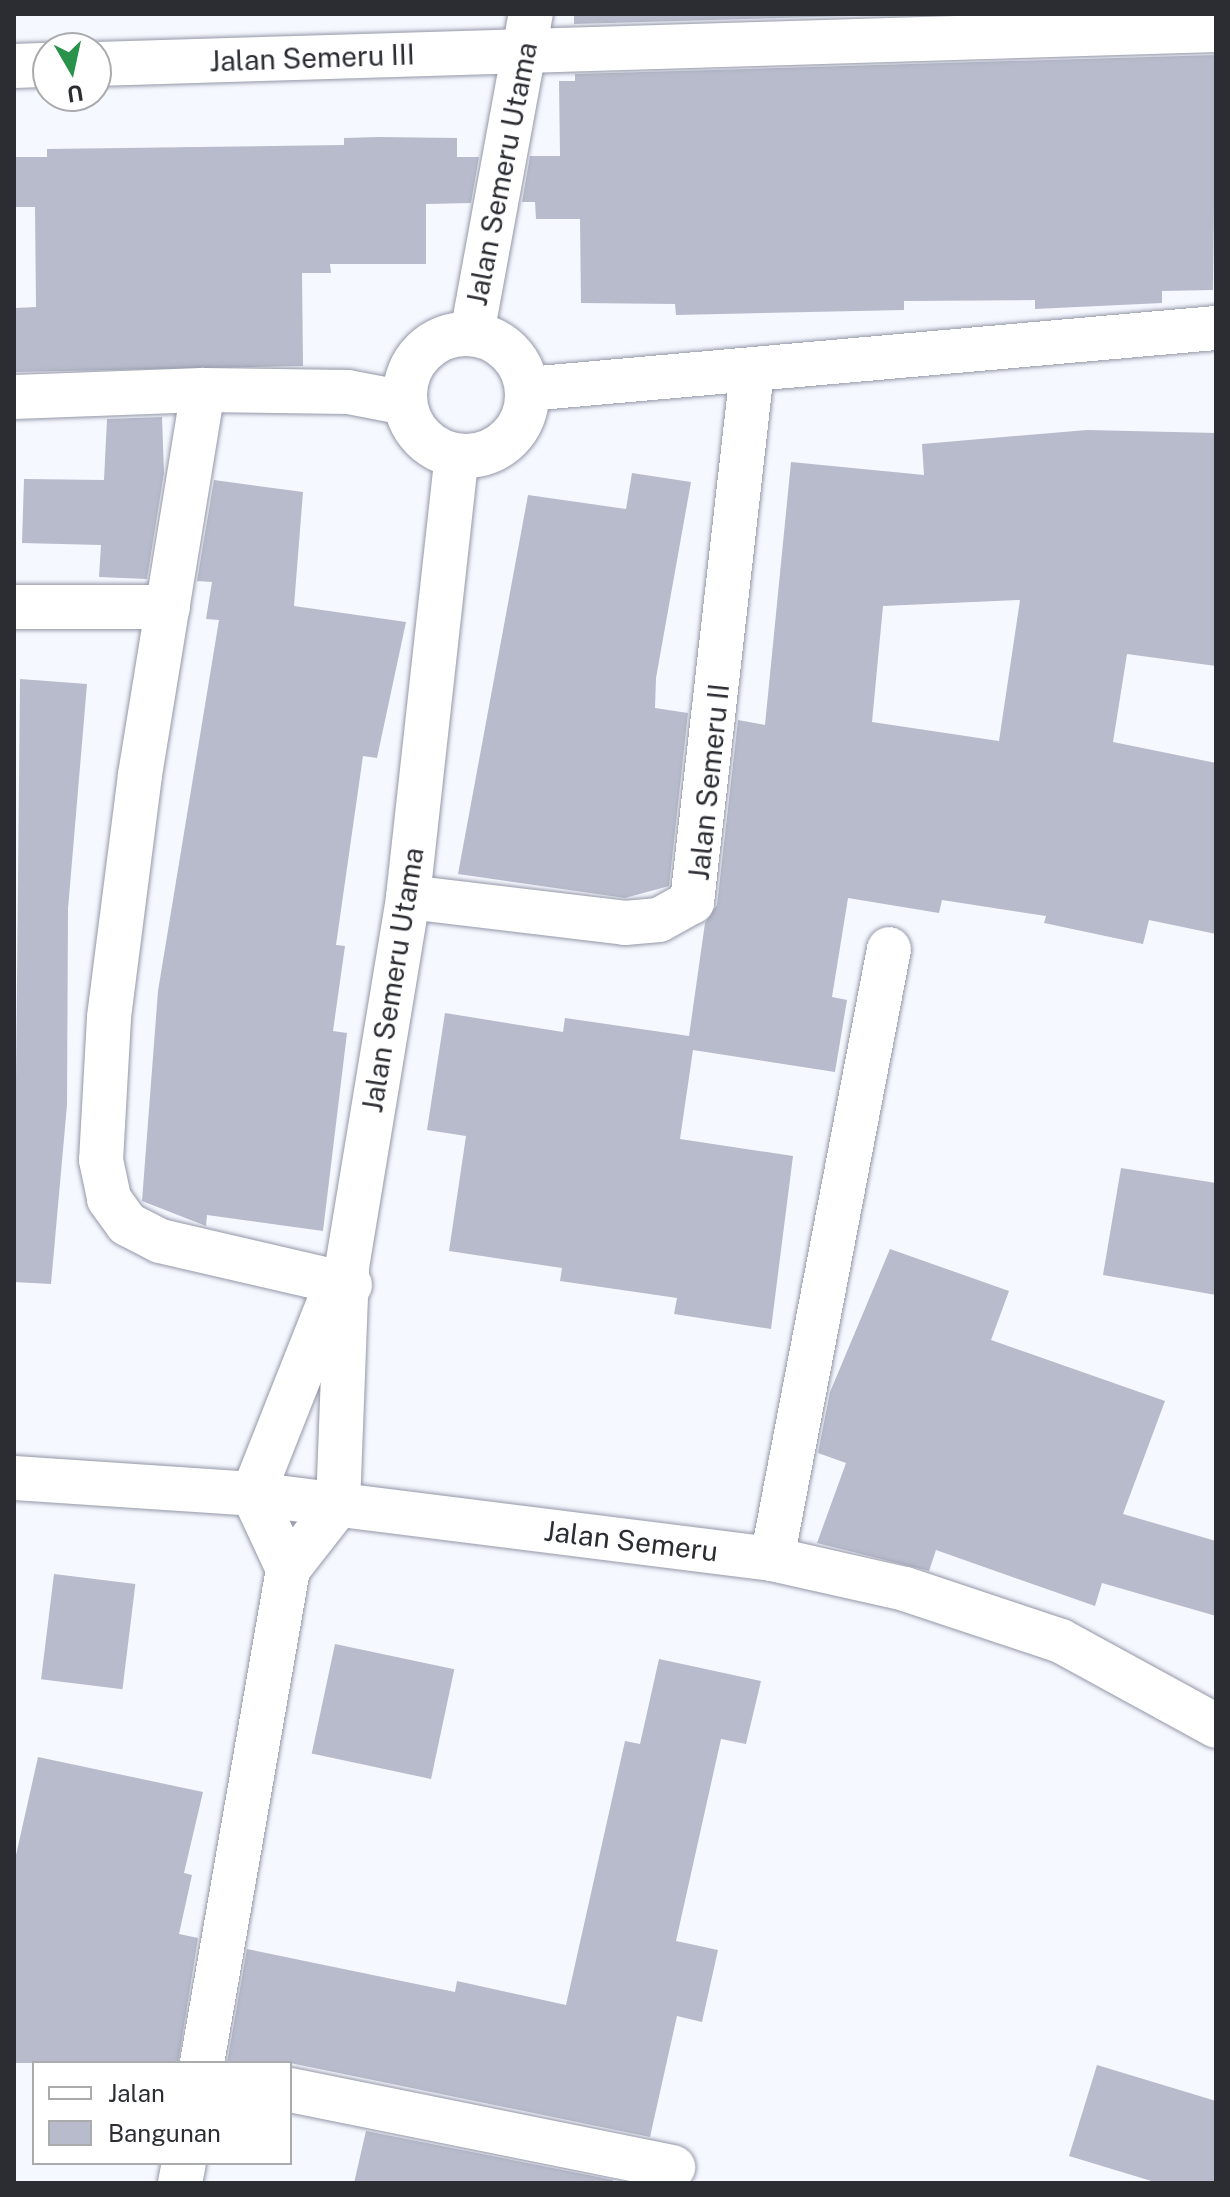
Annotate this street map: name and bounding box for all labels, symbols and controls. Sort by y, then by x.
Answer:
north arrow [32,32,112,112]
street label: Jalan Semeru III [209,38,415,78]
street label: Jalan Semeru Utama [460,39,544,309]
text: U [66,80,85,108]
street label: Jalan Semeru II [682,682,736,882]
street label: Jalan Semeru Utama [355,845,431,1115]
street label: Jalan Semeru [542,1514,720,1568]
legend [32,2061,292,2165]
text: Jalan [108,2079,165,2107]
text: Bangunan [108,2119,221,2147]

